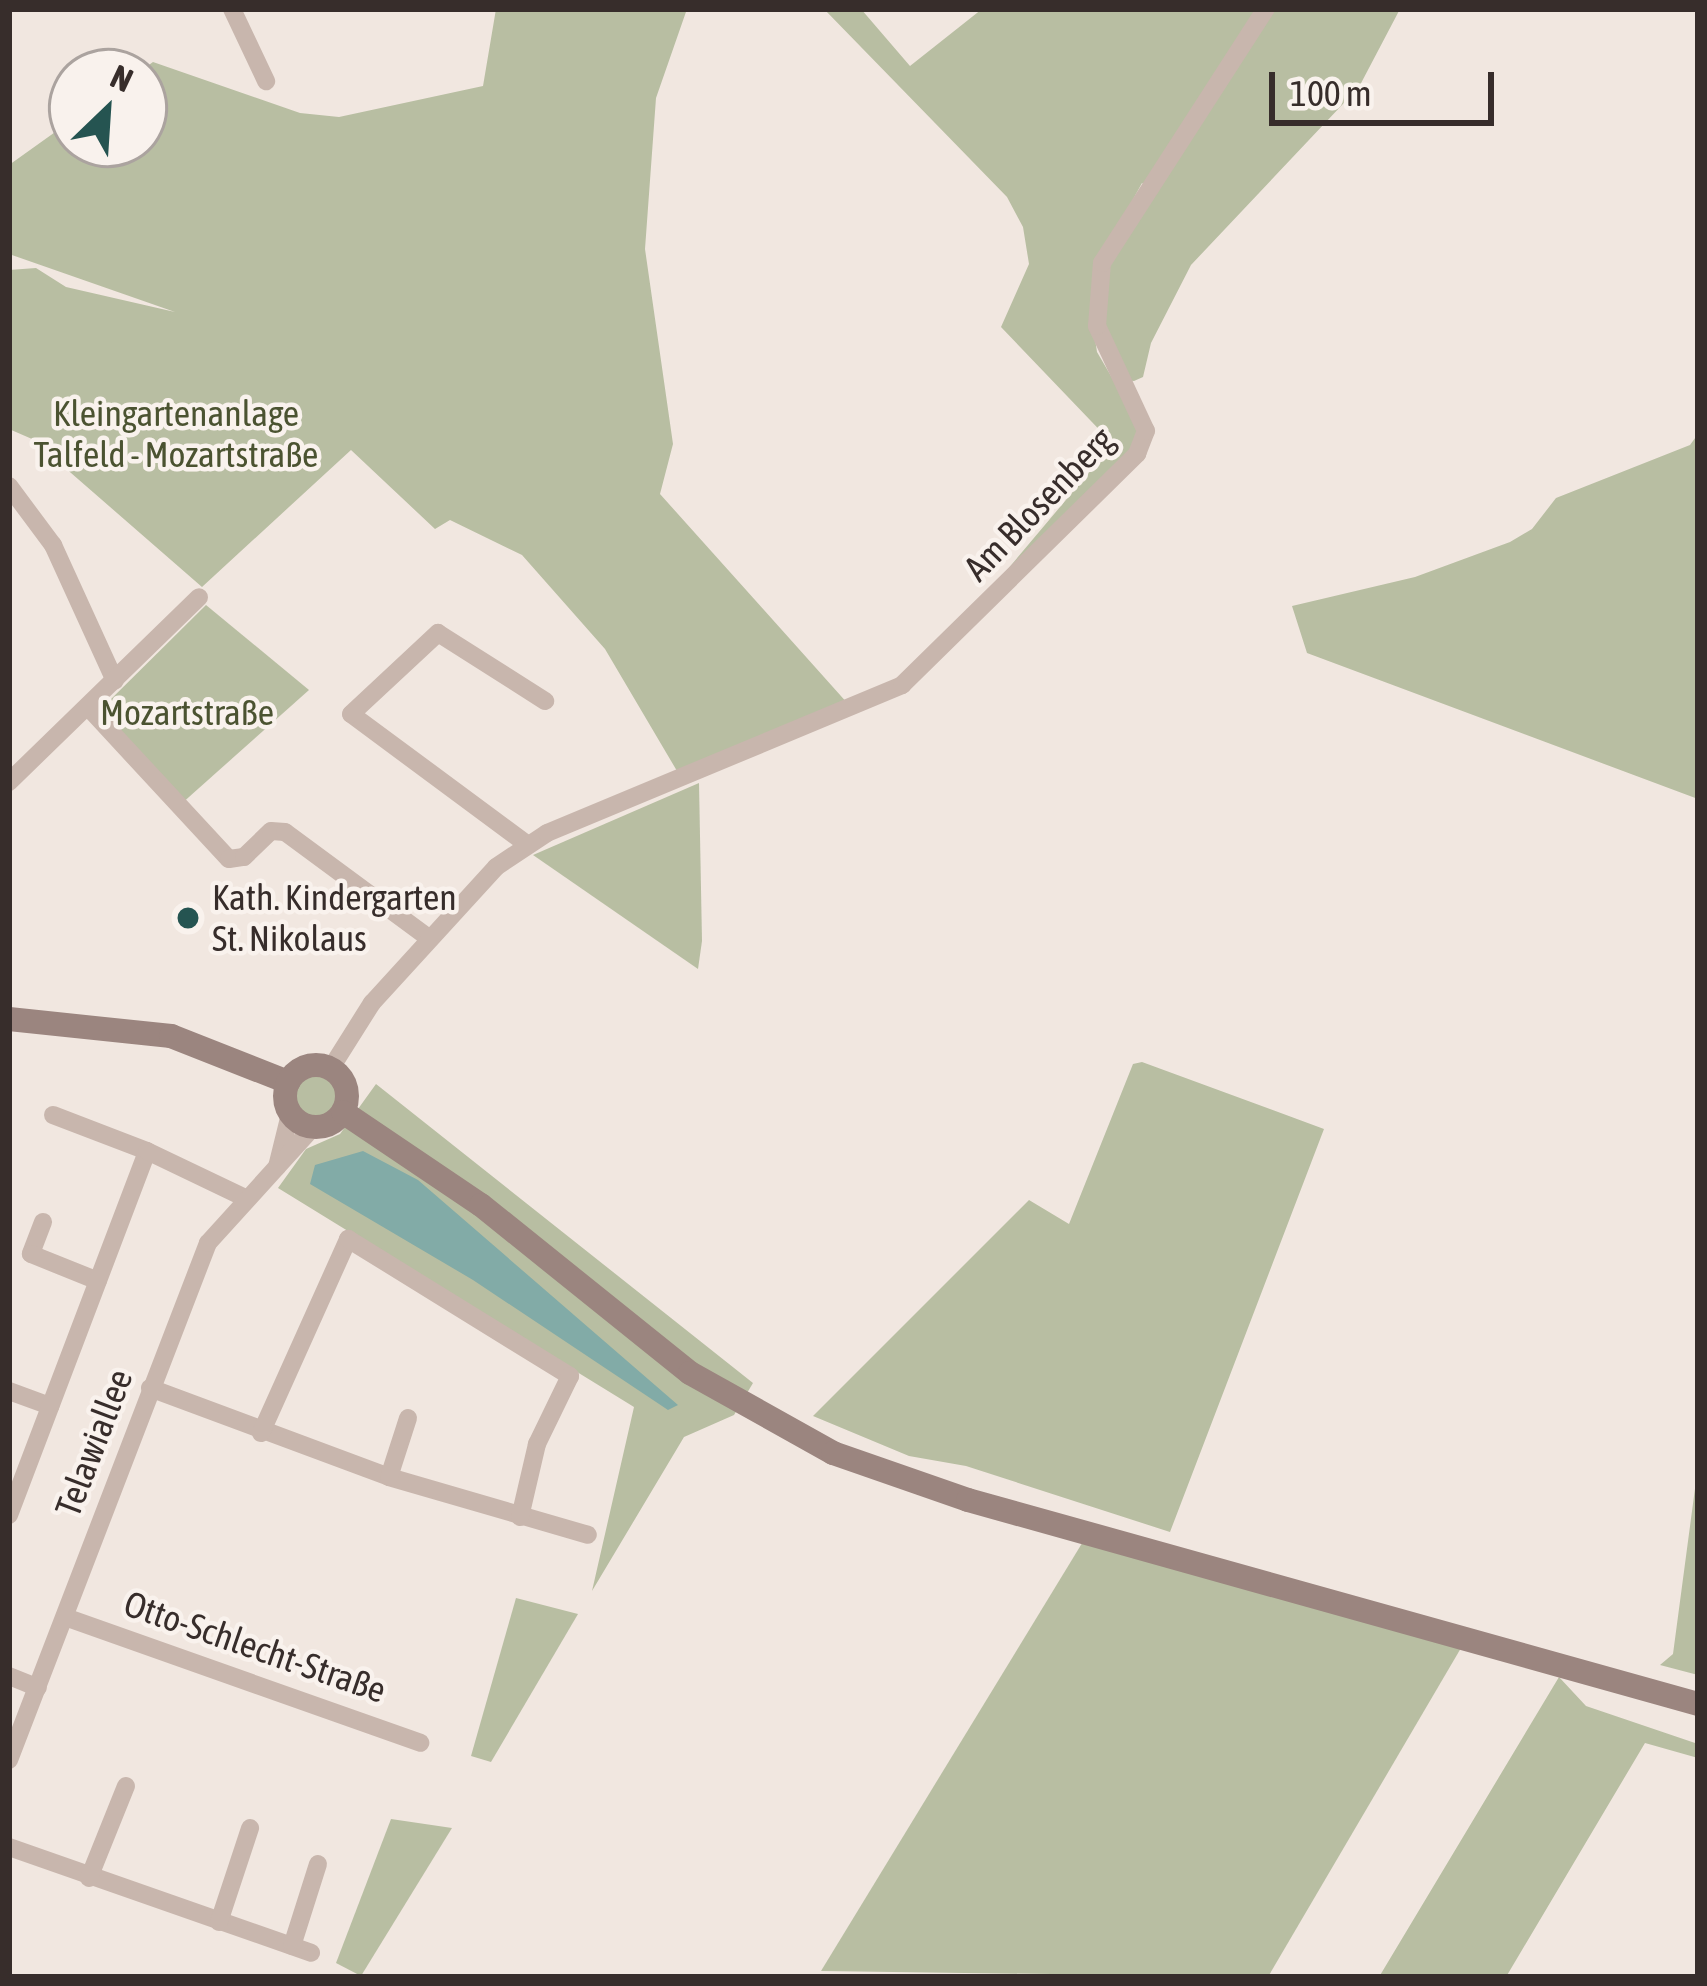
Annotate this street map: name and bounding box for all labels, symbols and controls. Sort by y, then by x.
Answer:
north arrow [48,48,168,168]
scale bar [1275,48,1500,122]
text: N [105,57,139,99]
text: 100 m [1290,72,1372,114]
park label: Kleingartenanlage Talfeld - Mozartstraße [34,391,318,476]
street label: Am Blosenberg [955,418,1123,590]
park label: Mozartstraße [100,691,274,735]
place label: Kath. Kindergarten St. Nikolaus [212,875,457,960]
marker: Kath. Kindergarten St. Nikolaus [175,905,201,931]
street label: Telawiallee [46,1363,142,1523]
street label: Otto-Schlecht-Straße [118,1582,392,1712]

